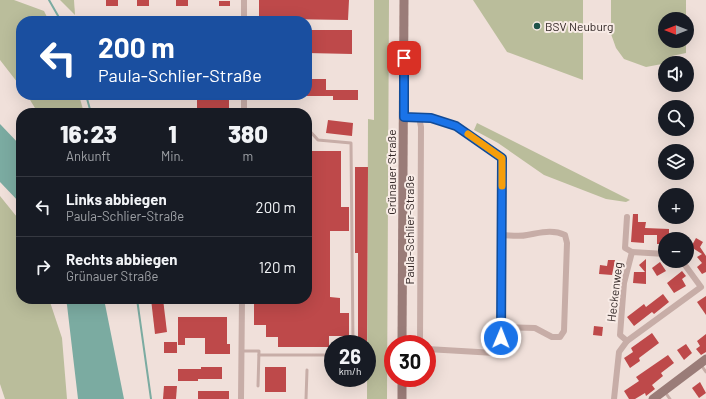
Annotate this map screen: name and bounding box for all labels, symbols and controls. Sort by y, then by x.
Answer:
north arrow [658,12,694,48]
map controls [658,12,694,268]
place label: BSV Neuburg [545,19,613,33]
marker: BSV Neuburg [532,21,542,31]
text: 200 m [98,30,175,64]
icon: left [32,32,84,84]
pin [387,41,421,75]
icon: arrive [393,47,415,69]
button: sound [658,56,694,92]
text: Paula-Schlier-Straße [98,64,262,86]
button: search [658,100,694,136]
text: 16:23 [60,119,117,148]
text: 1 [168,119,177,148]
text: 380 [228,119,268,148]
street label: Grünauer Straße [384,129,398,215]
button: layers [658,144,694,180]
text: Ankunft [66,148,111,164]
text: Min. [161,148,184,164]
text: m [243,148,253,164]
street label: Paula-Schlier-Straße [402,175,416,285]
button: + [658,188,694,224]
text: Links abbiegen [66,190,167,208]
icon: left [32,196,54,218]
text: 200 m [256,198,296,216]
text: Paula-Schlier-Straße [66,208,184,224]
button: − [658,232,694,268]
text: Rechts abbiegen [66,250,177,268]
icon: right [32,256,54,278]
text: 120 m [259,258,296,276]
street label: Heckenweg [603,261,625,323]
text: Grünauer Straße [66,268,158,284]
position arrow [480,317,522,359]
speed limit sign: 30 [384,335,436,387]
text: 26 [339,344,361,368]
text: km/h [339,365,361,377]

